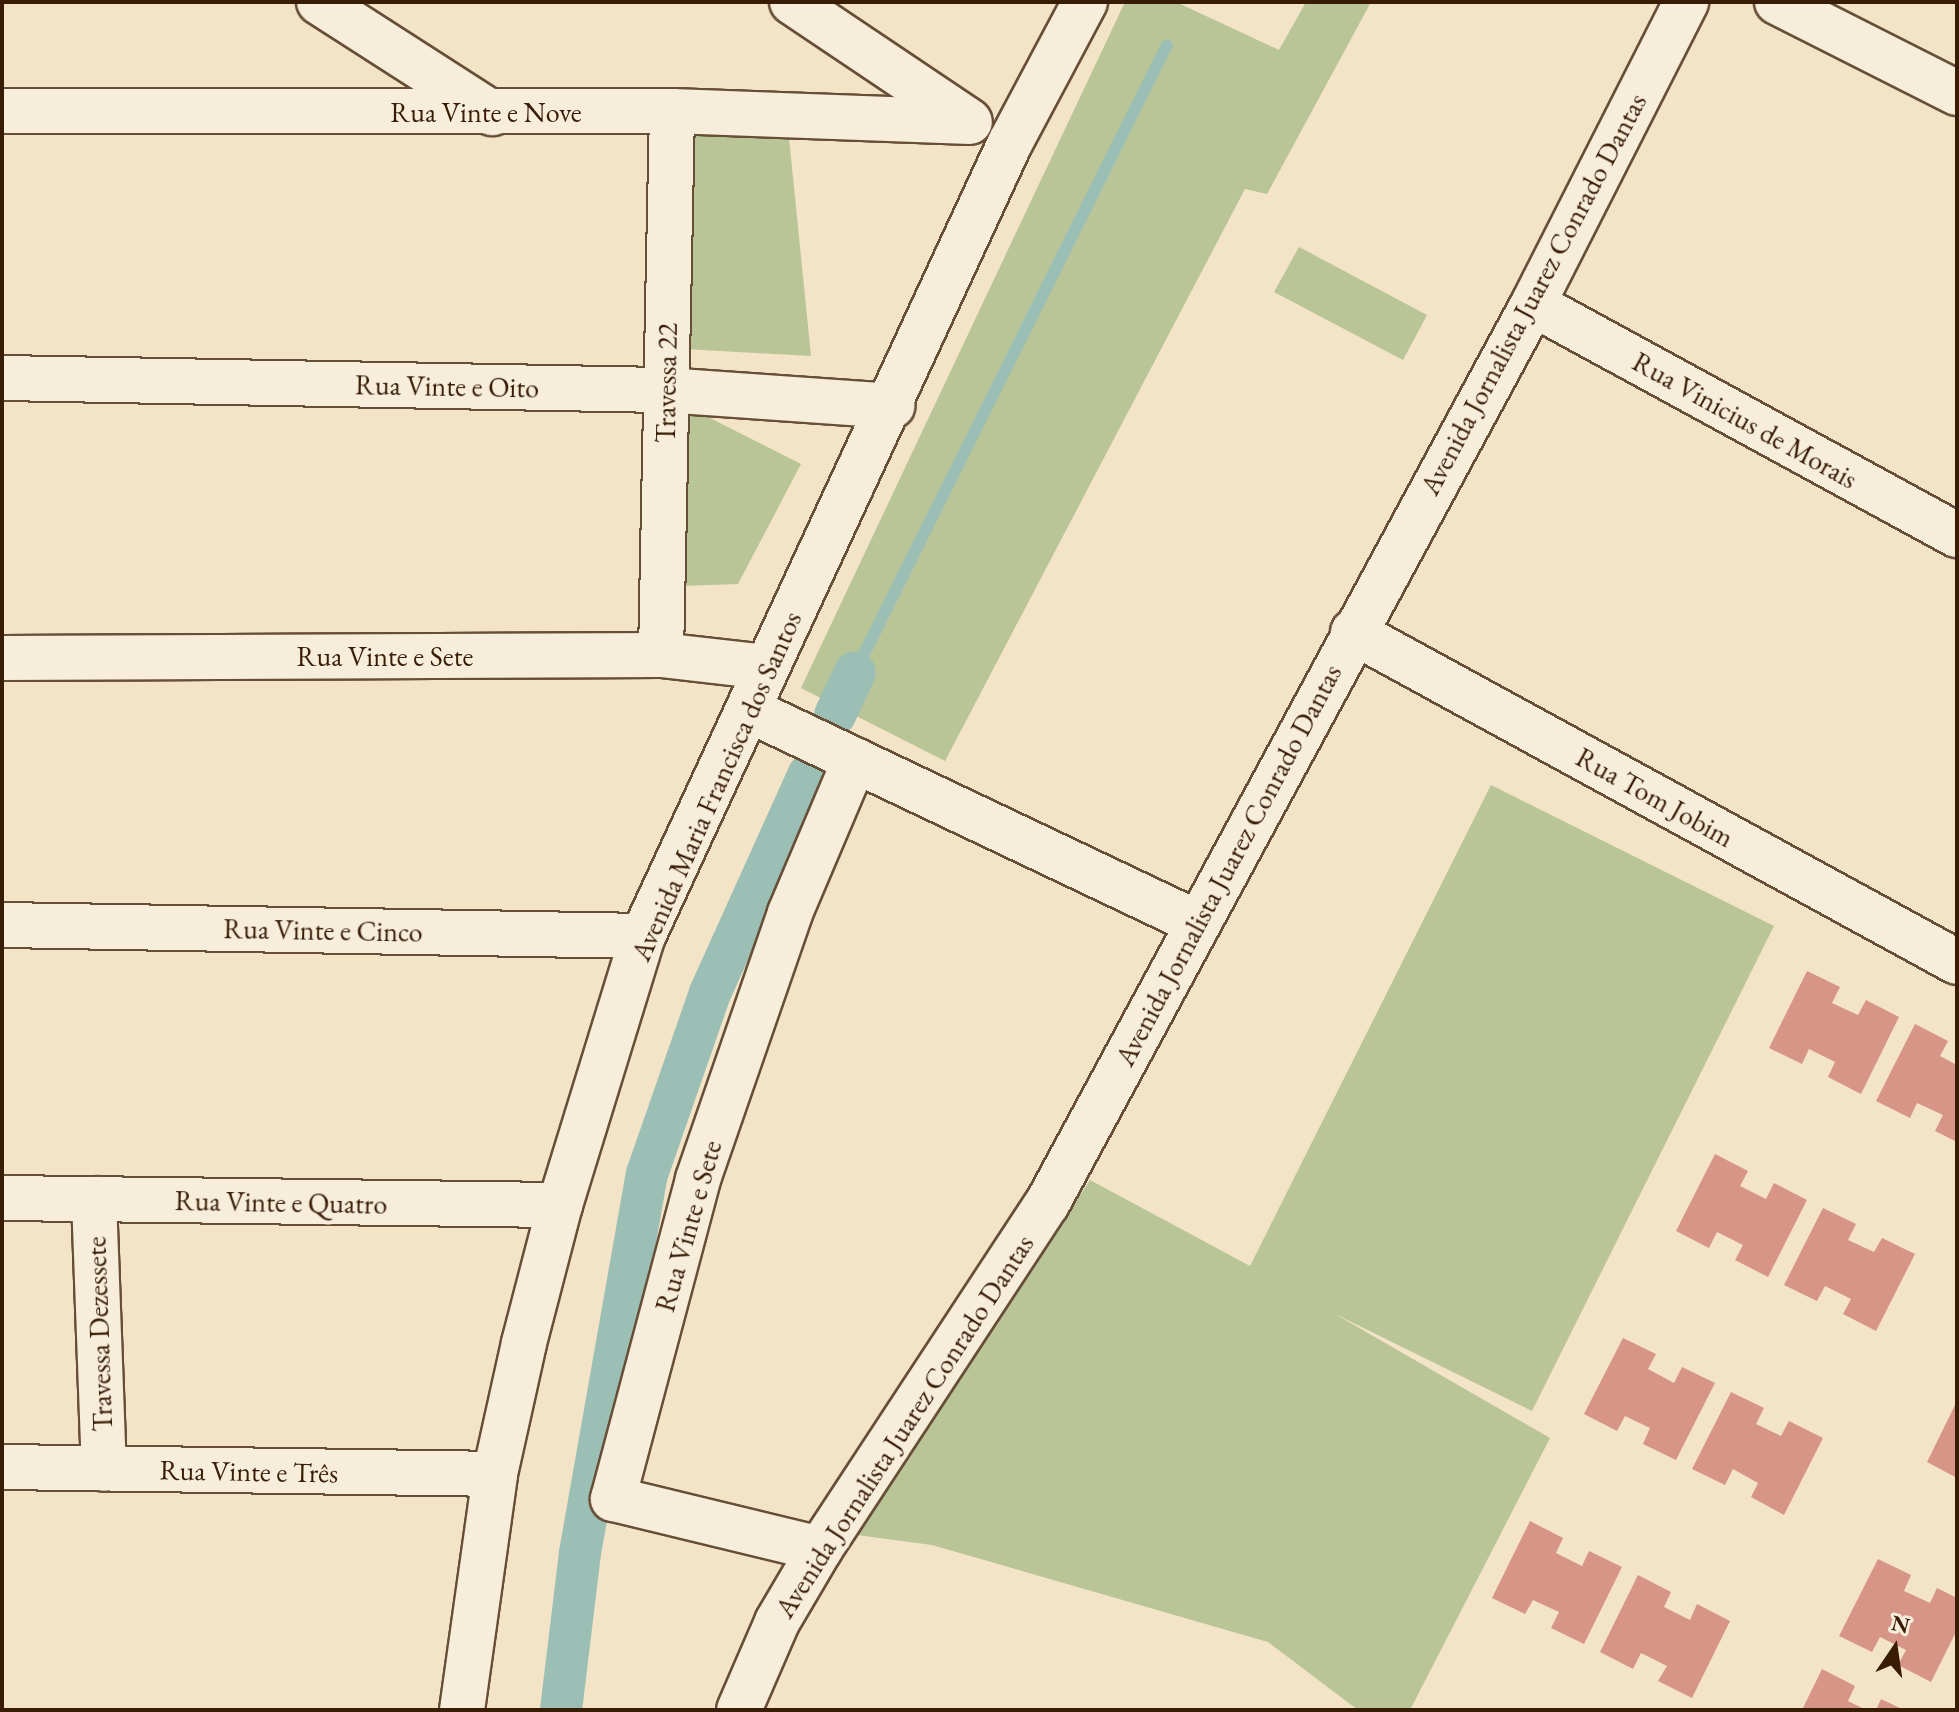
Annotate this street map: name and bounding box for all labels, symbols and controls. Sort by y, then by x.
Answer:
street label: Avenida Jornalista Juarez Conrado Dantas [1413,87,1653,501]
street label: Rua Vinte e Nove [390,95,582,129]
street label: Travessa 22 [648,323,684,443]
street label: Rua Vinicius de Morais [1627,344,1863,496]
street label: Rua Vinte e Oito [355,368,539,404]
street label: Avenida Maria Francisca dos Santos [624,606,808,966]
street label: Rua Vinte e Sete [297,639,473,673]
street label: Avenida Jornalista Juarez Conrado Dantas [1108,658,1348,1072]
street label: Rua Tom Jobim [1570,740,1740,854]
street label: Rua Vinte e Cinco [223,911,423,949]
street label: Rua Vinte e Sete [647,1136,729,1316]
street label: Rua Vinte e Quatro [174,1183,388,1221]
street label: Avenida Jornalista Juarez Conrado Dantas [767,1228,1041,1624]
street label: Travessa Dezessete [79,1236,119,1432]
street label: Rua Vinte e Três [159,1453,339,1489]
north arrow [1855,1608,1935,1688]
text: N [1889,1608,1912,1640]

